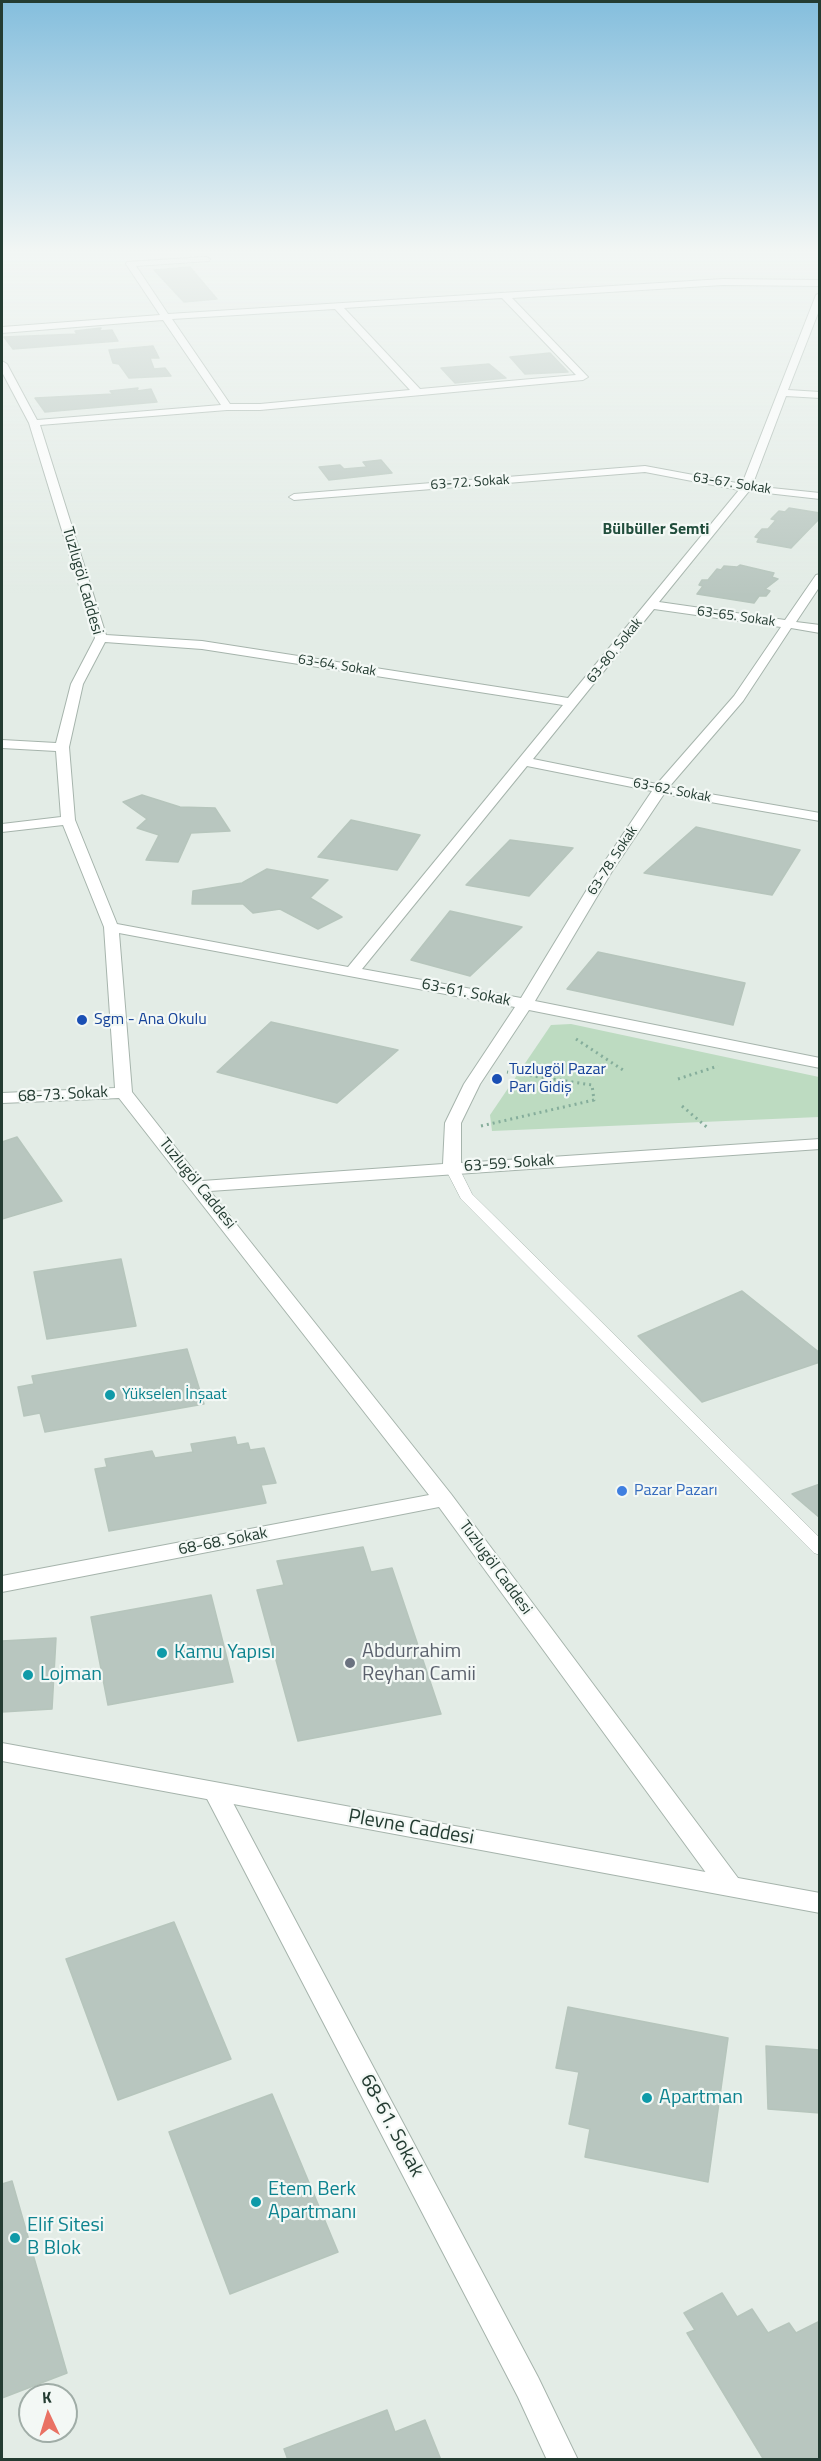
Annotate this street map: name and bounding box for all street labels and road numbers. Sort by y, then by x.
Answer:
street label: 63-67. Sokak [692,470,772,498]
street label: 63-72. Sokak [430,472,510,494]
street label: Tuzlugöl Caddesi [57,525,107,637]
street label: 63-65. Sokak [696,603,776,631]
street label: 63-80. Sokak [584,615,646,687]
street label: 63-64. Sokak [297,652,377,680]
street label: 63-62. Sokak [632,775,712,807]
street label: 63-78. Sokak [584,823,642,899]
street label: 63-61. Sokak [420,975,512,1011]
street label: 68-73. Sokak [17,1083,109,1107]
street label: Tuzlugöl Caddesi [154,1135,240,1233]
street label: 63-59. Sokak [463,1151,555,1177]
street label: Tuzlugöl Caddesi [454,1517,536,1619]
street label: 68-68. Sokak [177,1524,269,1560]
street label: Plevne Caddesi [346,1805,476,1851]
street label: 68-61. Sokak [354,2071,428,2181]

